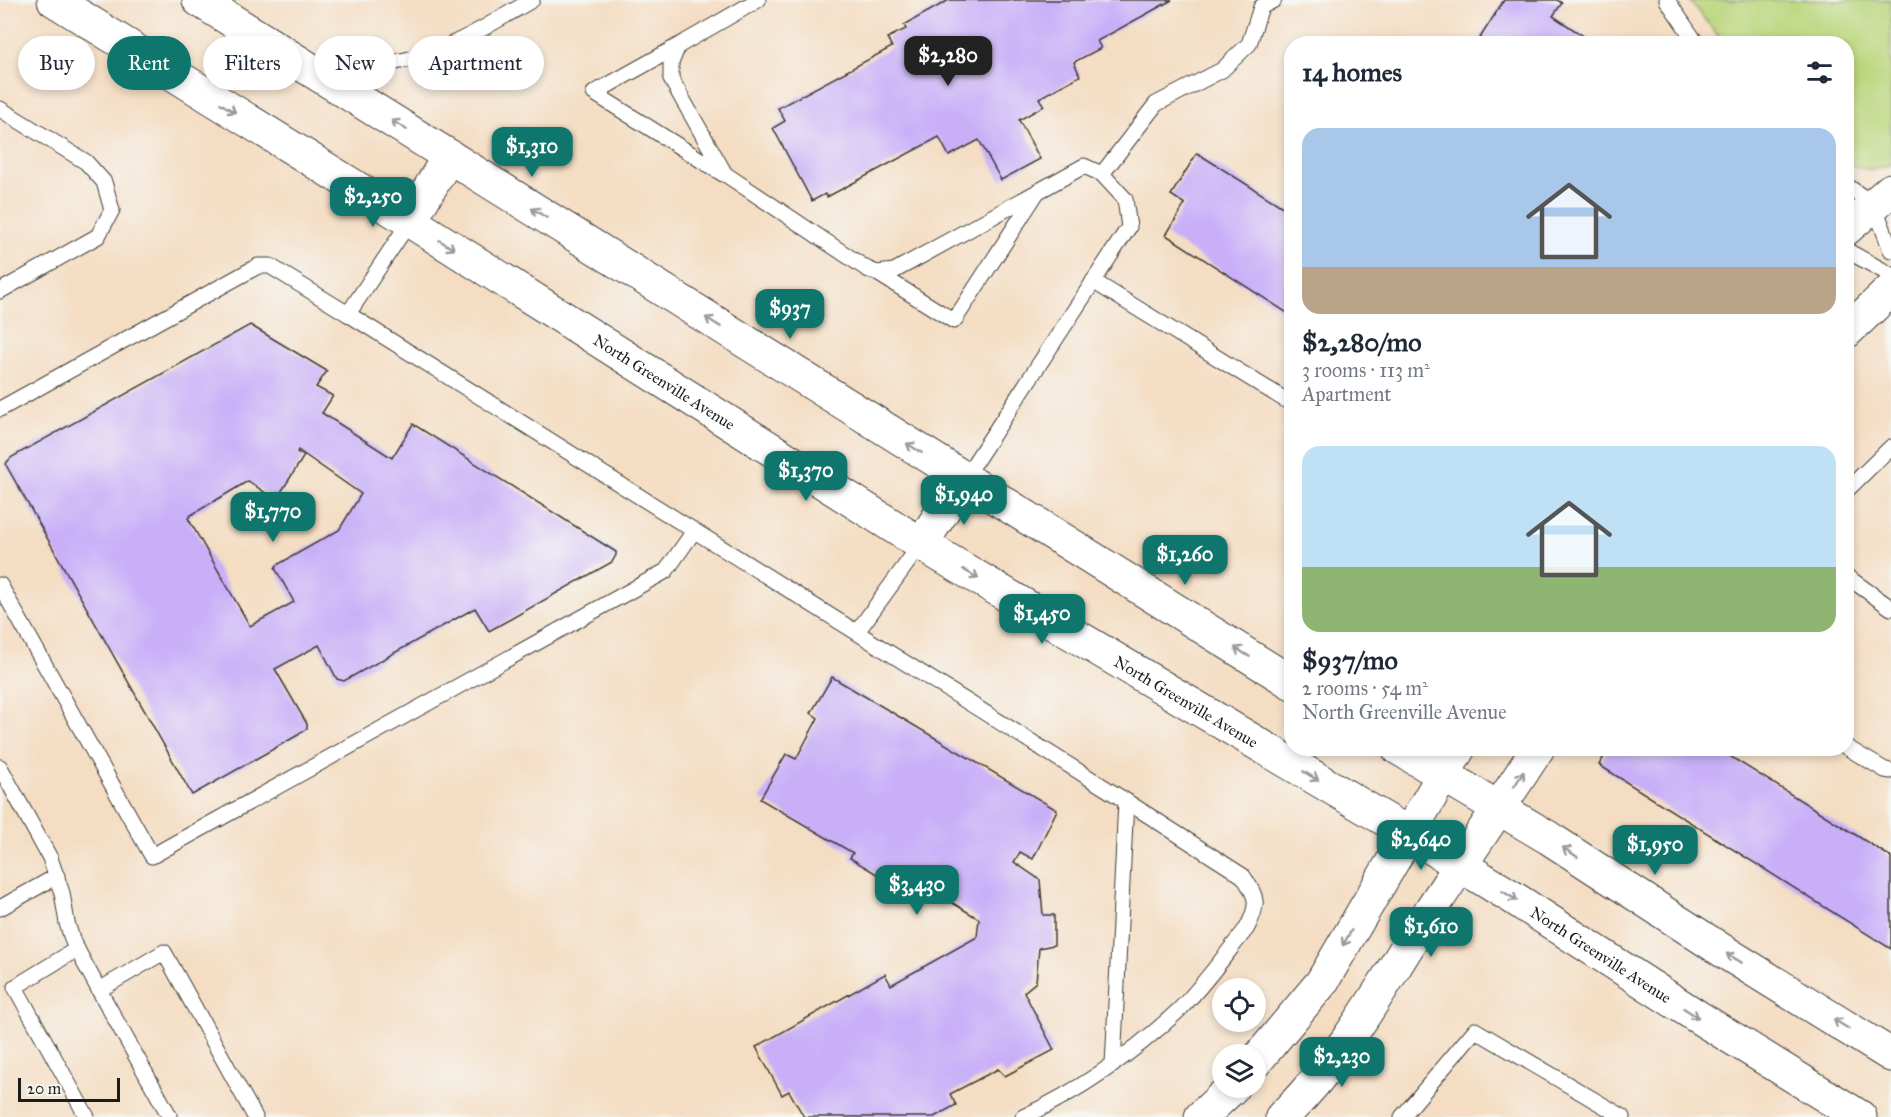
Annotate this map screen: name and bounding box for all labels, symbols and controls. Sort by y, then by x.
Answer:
chip: Buy [18,36,95,90]
chip: Rent [107,36,191,90]
chip: Filters [203,36,302,90]
chip: New [314,36,396,90]
chip: Apartment [408,36,544,90]
pin: $2,280 [899,36,997,87]
text: $2,280 [918,43,978,67]
text: 14 homes [1302,56,1402,88]
icon: filters [1803,56,1836,89]
one-way arrow [219,103,236,115]
one-way arrow [391,119,408,132]
pin: $1,310 [483,127,581,178]
text: $1,310 [506,134,558,158]
icon: home [1515,167,1623,275]
pin: $2,250 [324,177,422,228]
text: $2,250 [344,184,402,208]
one-way arrow [531,206,548,218]
one-way arrow [438,239,455,251]
pin: $937 [754,289,826,340]
text: $937 [769,296,811,320]
one-way arrow [705,316,722,329]
text: $2,280/mo [1302,326,1422,358]
street label: North Greenville Avenue [590,330,739,434]
text: 3 rooms · 113 m² [1302,358,1430,382]
text: Apartment [1302,382,1391,406]
one-way arrow [906,442,923,454]
pin: $1,370 [757,451,855,502]
text: $1,370 [778,458,834,482]
pin: $1,940 [915,475,1013,526]
text: $1,940 [935,482,993,506]
icon: home [1515,485,1623,593]
pin: $1,770 [224,492,322,543]
text: $1,770 [245,499,301,523]
pin: $1,260 [1136,535,1234,586]
text: $1,260 [1157,542,1213,566]
one-way arrow [962,568,979,580]
pin: $1,450 [993,594,1091,645]
text: $1,450 [1013,601,1071,625]
text: $937/mo [1302,644,1398,676]
one-way arrow [1234,645,1251,657]
street label: North Greenville Avenue [1111,651,1262,752]
text: 2 rooms · 54 m² [1302,676,1428,700]
text: North Greenville Avenue [1302,700,1507,724]
one-way arrow [1302,770,1319,782]
one-way arrow [1513,771,1525,788]
pin: $2,640 [1372,820,1470,871]
pin: $1,950 [1606,825,1704,876]
text: $2,640 [1391,827,1451,851]
text: $1,950 [1627,832,1683,856]
one-way arrow [1562,845,1579,858]
pin: $3,430 [868,865,966,916]
text: $3,430 [889,872,945,896]
one-way arrow [1501,890,1518,902]
street label: North Greenville Avenue [1527,902,1675,1007]
pin: $1,610 [1382,907,1480,958]
text: $1,610 [1404,914,1458,938]
one-way arrow [1341,929,1353,946]
one-way arrow [1726,951,1743,963]
map controls [1212,978,1266,1098]
button: locate [1212,978,1266,1032]
one-way arrow [1682,1007,1699,1019]
one-way arrow [1833,1017,1850,1029]
pin: $2,230 [1293,1037,1391,1088]
button: layers [1212,1044,1266,1098]
text: $2,230 [1314,1044,1370,1068]
scale bar [18,1075,120,1102]
text: 20 m [27,1079,61,1098]

